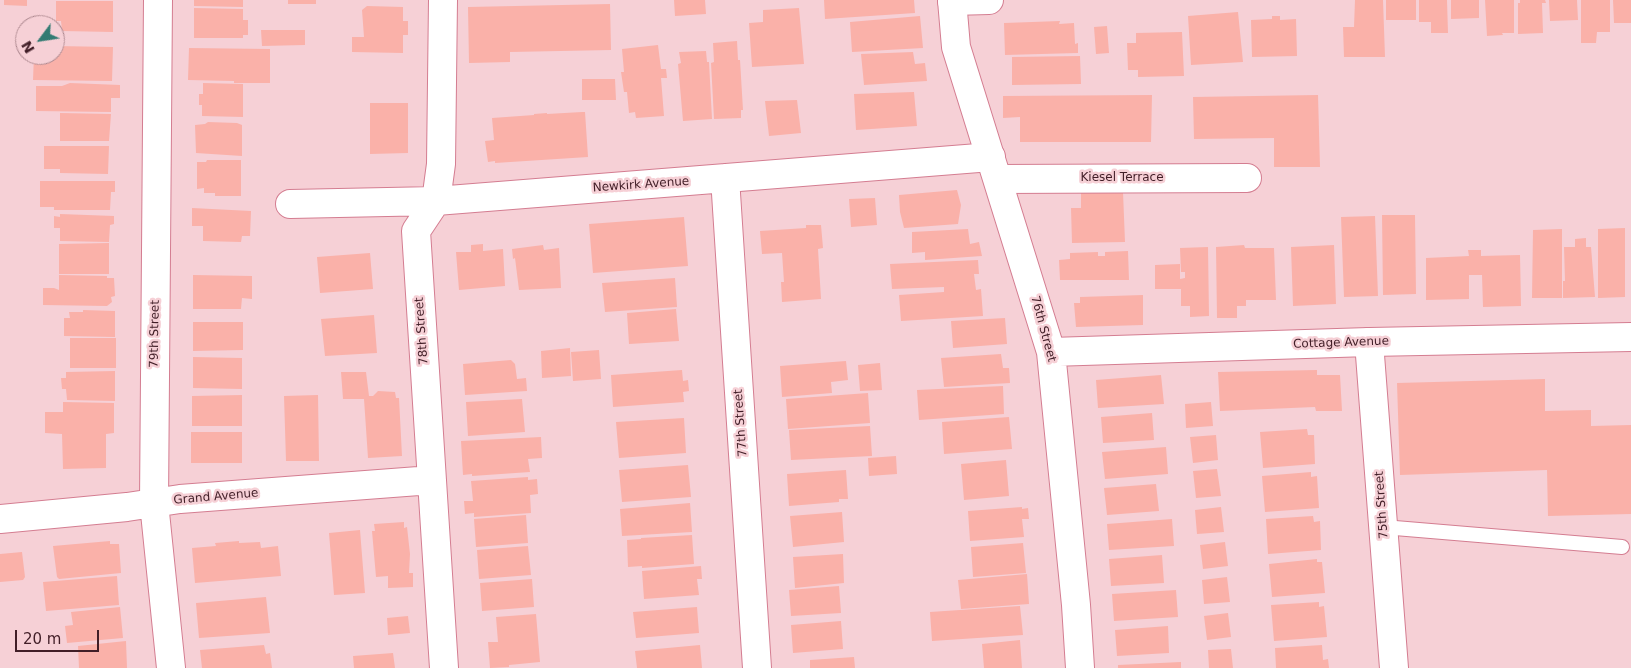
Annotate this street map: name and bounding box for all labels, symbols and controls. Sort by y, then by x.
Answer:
north arrow [15,15,65,65]
text: N [18,38,38,56]
street label: Kiesel Terrace [1080,171,1164,185]
street label: Newkirk Avenue [592,174,690,196]
street label: 76th Street [1027,294,1059,364]
street label: 78th Street [412,297,432,365]
street label: 79th Street [147,300,163,368]
street label: Cottage Avenue [1293,334,1389,352]
street label: 77th Street [731,389,751,457]
street label: 75th Street [1372,471,1392,539]
street label: Grand Avenue [173,486,259,508]
scale bar [18,620,101,652]
text: 20 m [23,630,61,648]

